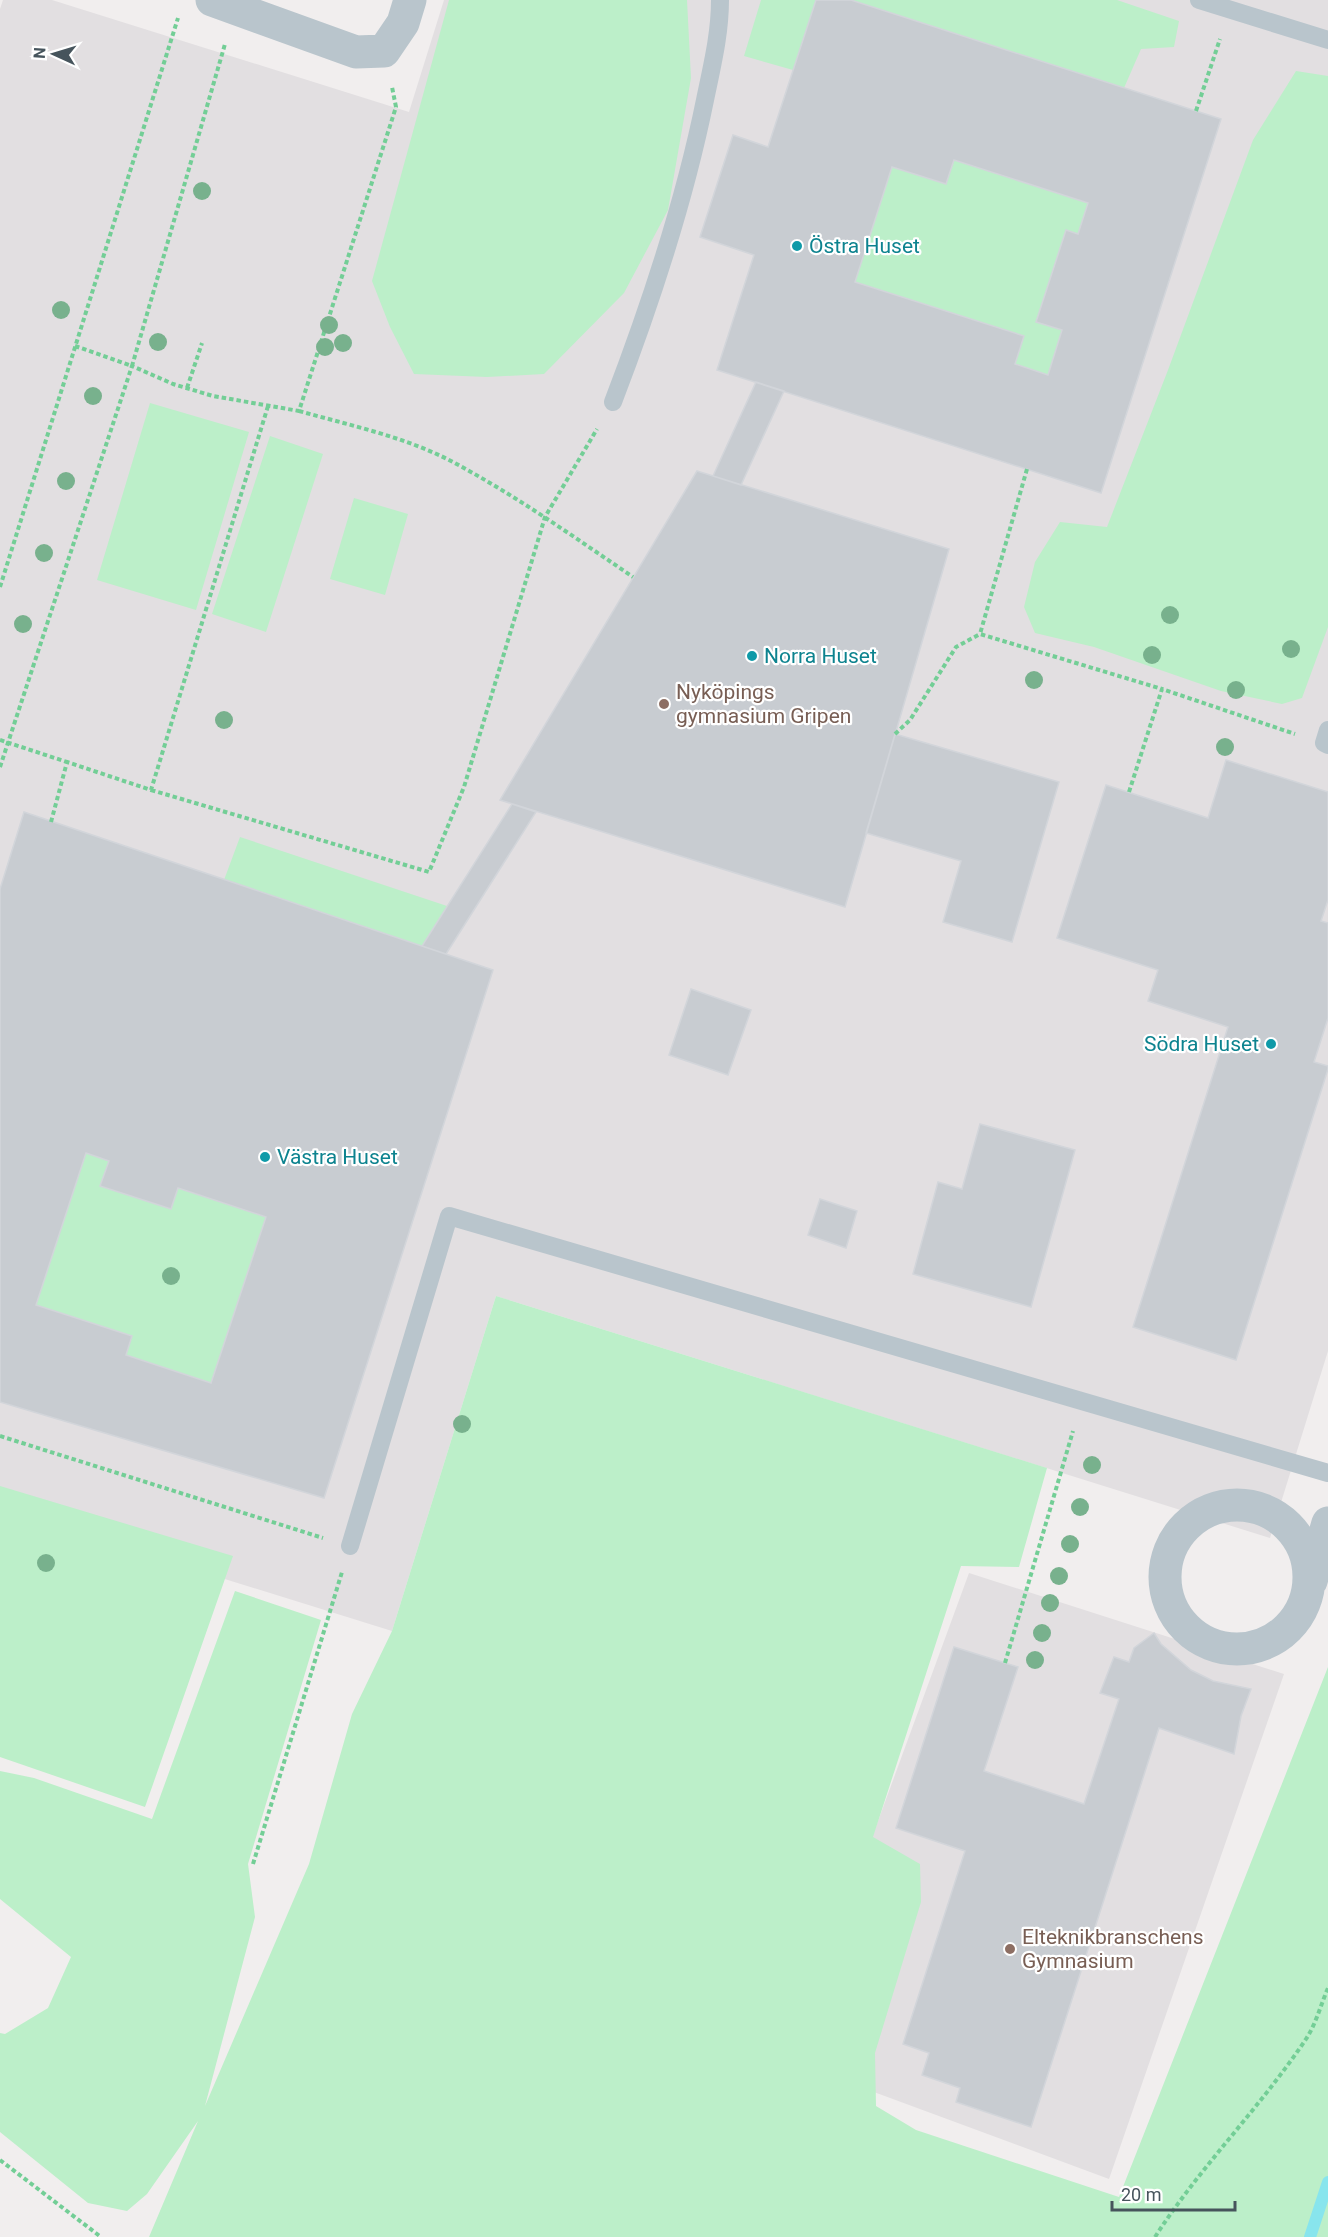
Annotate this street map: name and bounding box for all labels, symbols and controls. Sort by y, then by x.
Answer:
north arrow [24,24,84,84]
text: N [30,47,49,59]
place label: Östra Huset [809,234,920,258]
marker: Östra Huset [790,239,804,253]
place label: Norra Huset [764,644,877,668]
marker: Norra Huset [745,649,759,663]
place label: Nyköpings gymnasium Gripen [676,680,851,728]
marker: Nyköpings gymnasium Gripen [657,697,671,711]
place label: Södra Huset [1144,1032,1259,1056]
marker: Södra Huset [1264,1037,1278,1051]
place label: Västra Huset [277,1145,398,1169]
marker: Västra Huset [258,1150,272,1164]
place label: Elteknikbranschens Gymnasium [1022,1925,1204,1973]
marker: Elteknikbranschens Gymnasium [1003,1942,1017,1956]
scale bar [1112,2174,1235,2212]
text: 20 m [1121,2184,1161,2205]

